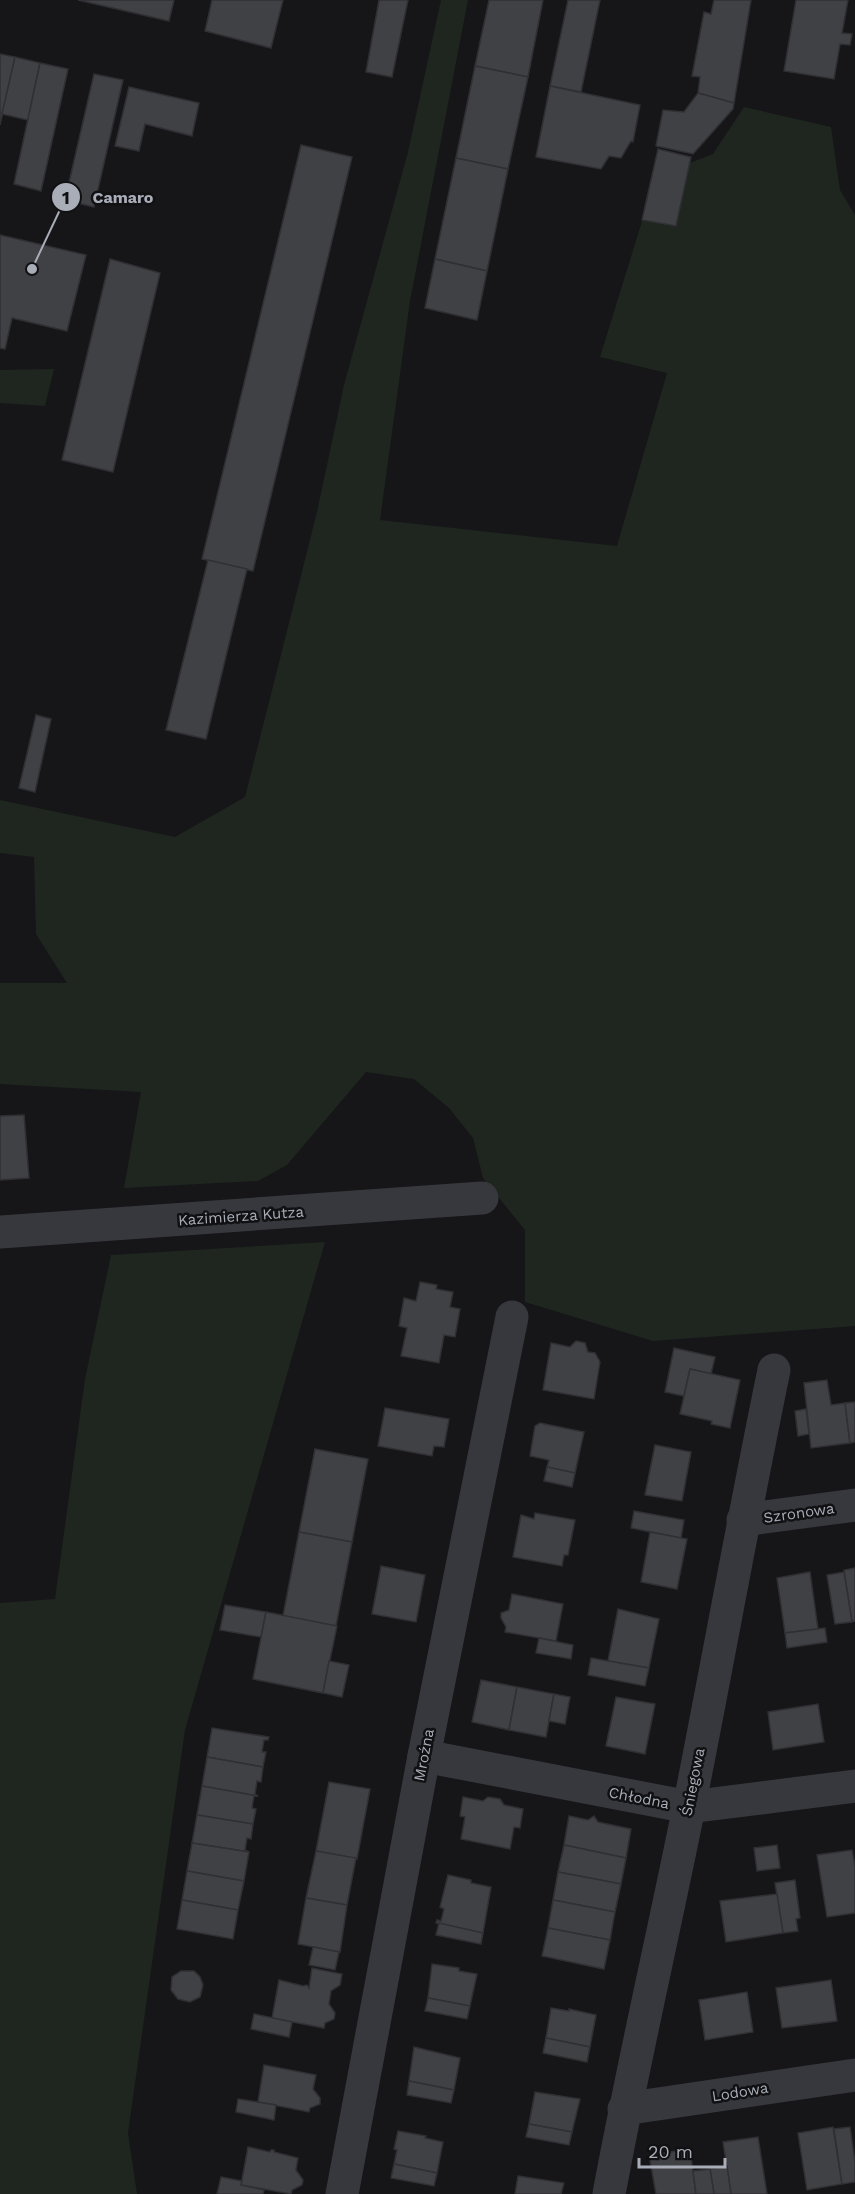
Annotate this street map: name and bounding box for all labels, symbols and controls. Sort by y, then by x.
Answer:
callout: Camaro [51,180,166,214]
text: 1 [62,187,70,208]
text: Camaro [93,188,154,207]
street label: Kazimierza Kutza [178,1203,305,1229]
street label: Szronowa [762,1499,836,1527]
street label: Mroźna [410,1727,438,1783]
street label: Śniegowa [677,1746,709,1818]
street label: Chłodna [607,1783,671,1813]
street label: Lodowa [711,2079,770,2105]
scale bar [639,2131,724,2169]
text: 20 m [648,2141,693,2162]

